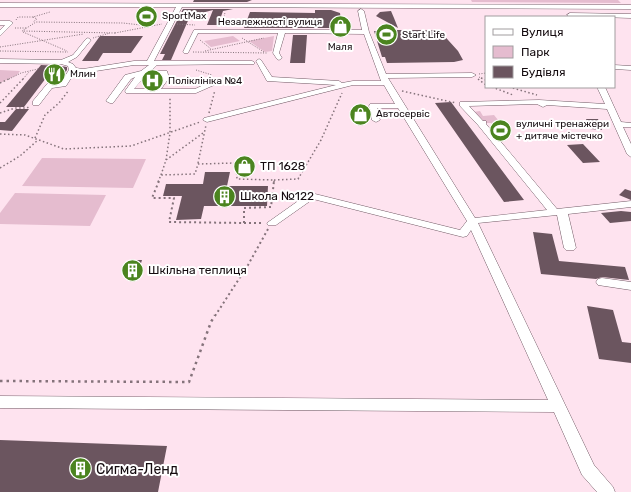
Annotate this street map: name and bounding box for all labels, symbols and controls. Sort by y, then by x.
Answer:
sports icon: SportMax [133,3,159,29]
place label: SportMax [162,10,207,22]
shop icon: Маля [327,14,353,40]
street label: Незалежності вулиця [218,16,322,28]
legend [485,16,615,88]
sports icon: Start Life [373,22,399,48]
text: Вулиця [521,25,563,39]
place label: Start Life [402,29,446,41]
place label: Маля [328,41,352,53]
text: Парк [521,45,550,59]
restaurant icon: Млин [42,61,68,87]
text: Будівля [521,65,566,79]
place label: Млин [70,68,96,80]
hospital icon: Поліклініка №4 [140,68,166,94]
place label: Поліклініка №4 [168,75,242,87]
shop icon: Автосервіс [347,101,373,127]
place label: Автосервіс [376,108,430,120]
sports icon: вуличні тренажери + дитяче містечко [487,117,513,143]
place label: вуличні тренажери + дитяче містечко [516,118,609,142]
shop icon: ТП 1628 [231,153,257,179]
place label: ТП 1628 [260,159,306,173]
building icon: Школа №122 [212,183,238,209]
place label: Школа №122 [240,189,314,203]
building icon: Шкільна теплиця [120,257,146,283]
place label: Шкільна теплиця [148,263,247,277]
building icon: Сигма-Ленд [68,456,94,482]
place label: Сигма-Ленд [96,461,178,478]

